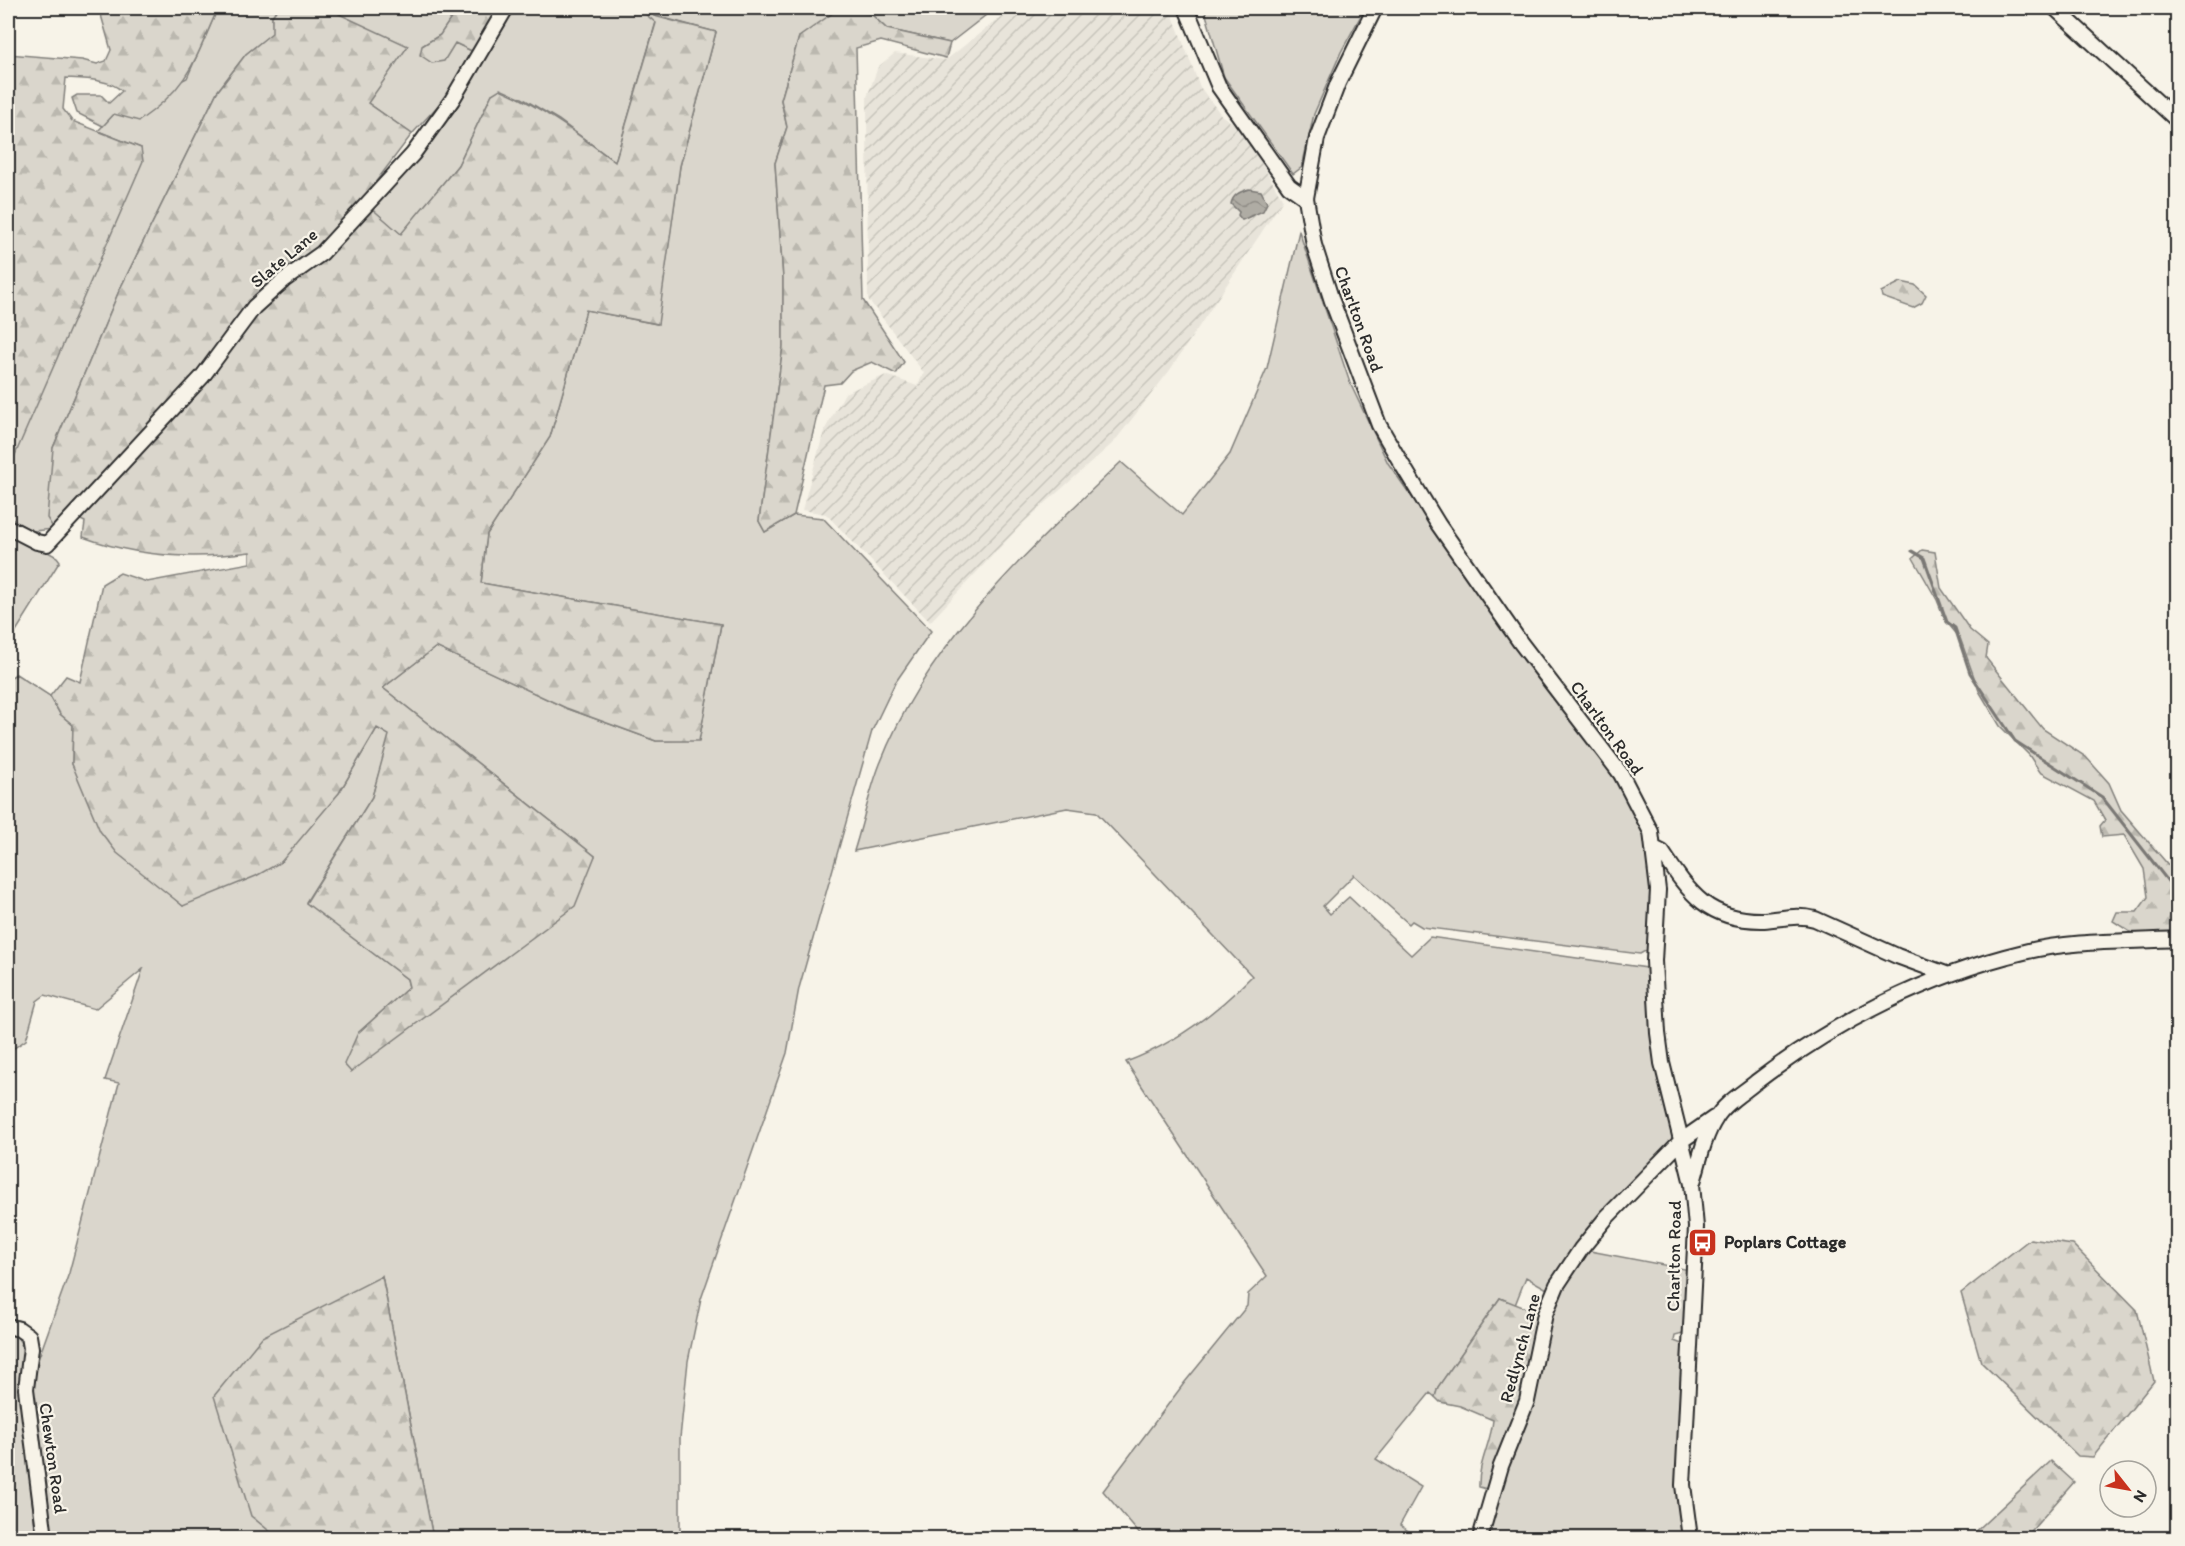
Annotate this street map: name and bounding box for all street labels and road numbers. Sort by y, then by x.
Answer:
street label: Slate Lane [246,223,322,293]
street label: Charlton Road [1330,263,1388,375]
street label: Charlton Road [1565,677,1649,780]
street label: Charlton Road [1662,1200,1686,1312]
street label: Redlynch Lane [1495,1291,1545,1405]
street label: Chewton Road [34,1401,72,1515]

